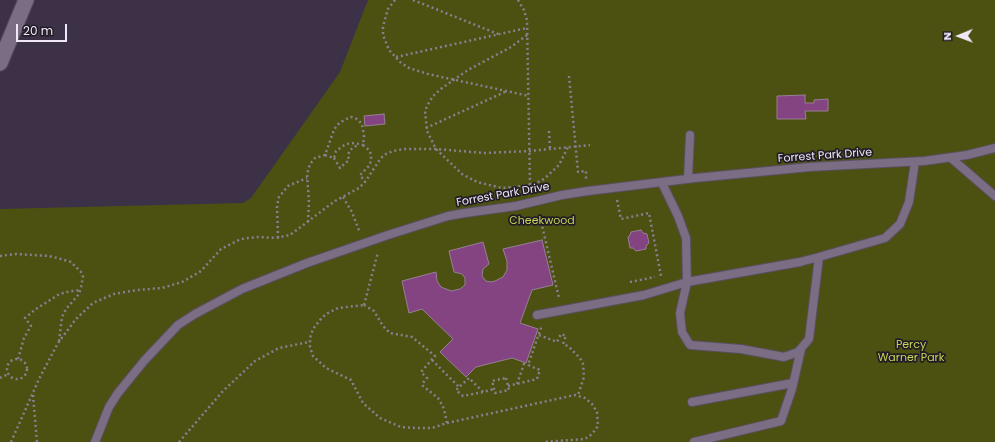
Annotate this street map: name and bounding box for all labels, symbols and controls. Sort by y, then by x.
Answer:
scale bar [18,16,69,42]
north arrow [939,16,979,56]
text: 20 m [23,22,53,39]
text: N [939,32,955,40]
street label: Forrest Park Drive [777,146,873,166]
street label: Forrest Park Drive [455,180,551,210]
park label: Cheekwood [509,214,575,228]
park label: Percy Warner Park [878,338,944,364]

